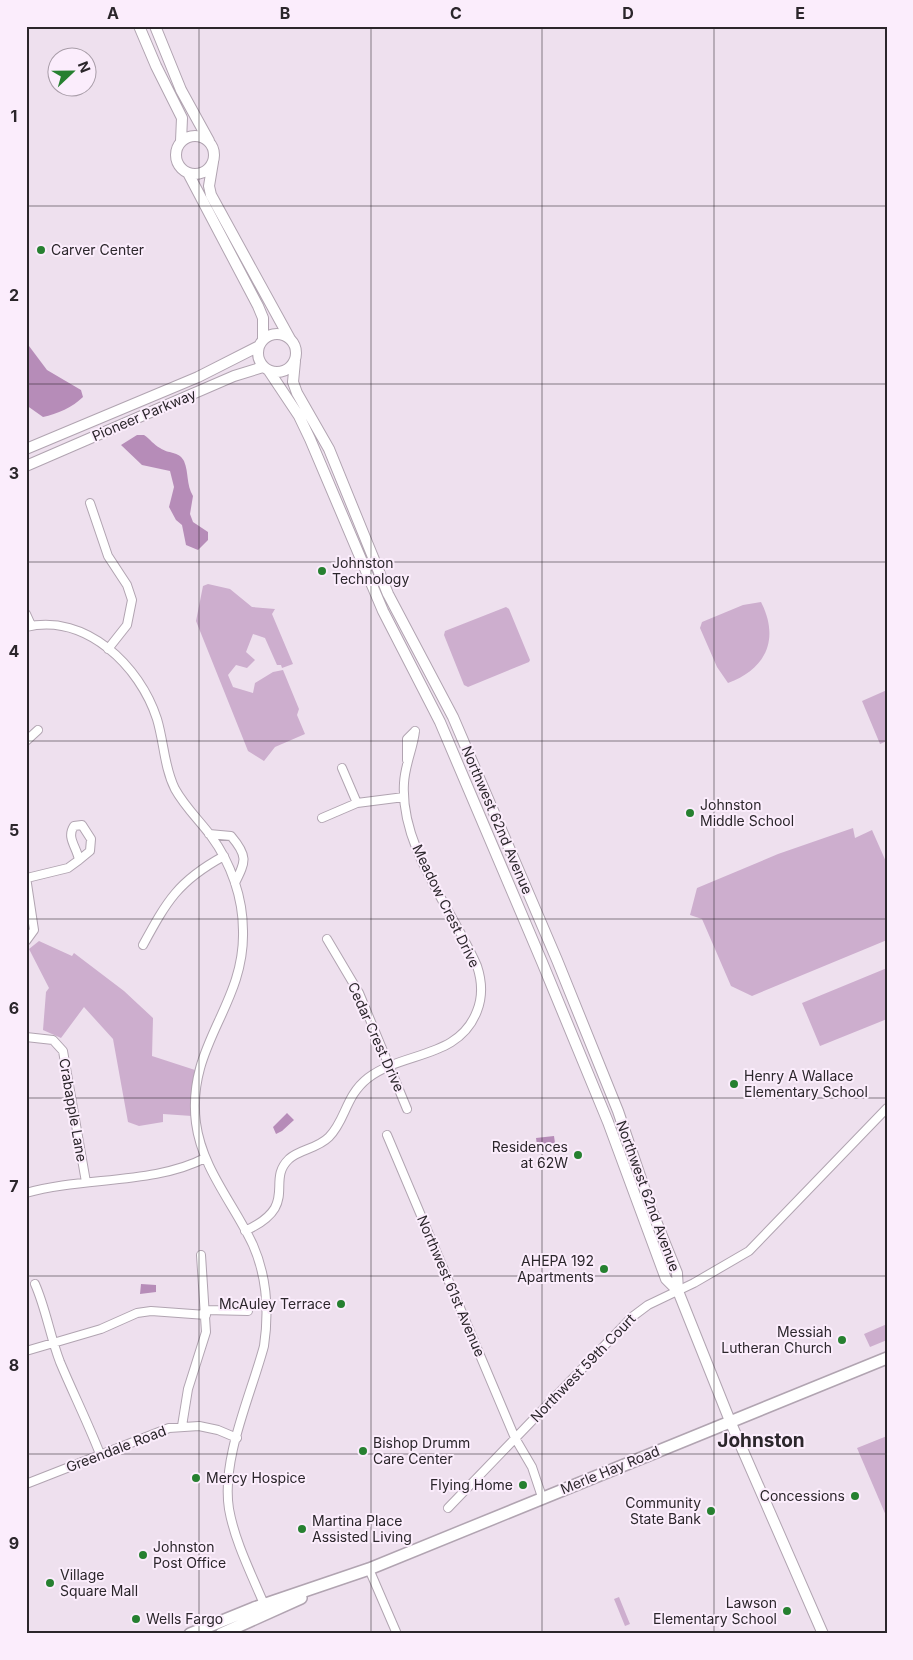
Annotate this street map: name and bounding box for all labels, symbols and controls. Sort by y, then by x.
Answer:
text: A [107,3,119,23]
text: B [280,3,290,23]
text: C [450,3,462,23]
text: D [622,3,634,23]
text: E [795,3,805,23]
north arrow [48,48,98,98]
text: N [75,59,94,75]
text: 1 [11,106,17,126]
place label: Carver Center [51,241,144,258]
marker: Carver Center [35,244,47,256]
text: 2 [9,285,19,305]
street label: Pioneer Parkway [89,385,199,444]
text: 3 [9,463,19,483]
place label: Johnston Technology [332,554,409,587]
marker: Johnston Technology [316,565,328,577]
text: 4 [9,641,20,661]
street label: Northwest 62nd Avenue [458,743,536,897]
place label: Johnston Middle School [700,796,794,829]
marker: Johnston Middle School [684,807,696,819]
text: 5 [9,820,19,840]
street label: Meadow Crest Drive [409,841,484,970]
street label: Cedar Crest Drive [345,979,408,1094]
text: 6 [9,998,19,1018]
street label: Crabapple Lane [56,1057,91,1163]
place label: Henry A Wallace Elementary School [744,1067,868,1100]
marker: Henry A Wallace Elementary School [728,1078,740,1090]
street label: Northwest 62nd Avenue [613,1118,684,1274]
place label: Residences at 62W [492,1138,568,1171]
marker: Residences at 62W [572,1149,584,1161]
text: 7 [9,1176,19,1196]
street label: Northwest 61st Avenue [414,1213,489,1359]
place label: AHEPA 192 Apartments [517,1252,594,1285]
marker: AHEPA 192 Apartments [598,1263,610,1275]
place label: McAuley Terrace [219,1295,331,1312]
marker: McAuley Terrace [335,1298,347,1310]
street label: Northwest 59th Court [527,1310,639,1425]
place label: Messiah Lutheran Church [721,1323,832,1356]
marker: Messiah Lutheran Church [836,1334,848,1346]
text: 8 [9,1355,19,1375]
street label: Greendale Road [63,1422,168,1475]
district label: Johnston [717,1429,805,1452]
place label: Bishop Drumm Care Center [373,1434,470,1467]
street label: Merle Hay Road [558,1442,662,1497]
marker: Bishop Drumm Care Center [357,1445,369,1457]
place label: Mercy Hospice [206,1469,306,1486]
marker: Mercy Hospice [190,1472,202,1484]
place label: Flying Home [430,1476,513,1493]
marker: Flying Home [517,1479,529,1491]
place label: Concessions [760,1487,845,1504]
marker: Concessions [849,1490,861,1502]
place label: Community State Bank [625,1494,701,1527]
marker: Community State Bank [705,1505,717,1517]
place label: Martina Place Assisted Living [312,1512,412,1545]
marker: Martina Place Assisted Living [296,1523,308,1535]
text: 9 [9,1533,19,1553]
place label: Johnston Post Office [153,1538,226,1571]
marker: Johnston Post Office [137,1549,149,1561]
place label: Village Square Mall [60,1566,138,1599]
marker: Village Square Mall [44,1577,56,1589]
place label: Lawson Elementary School [653,1594,777,1627]
marker: Lawson Elementary School [781,1605,793,1617]
place label: Wells Fargo [146,1610,223,1627]
marker: Wells Fargo [130,1613,142,1625]

